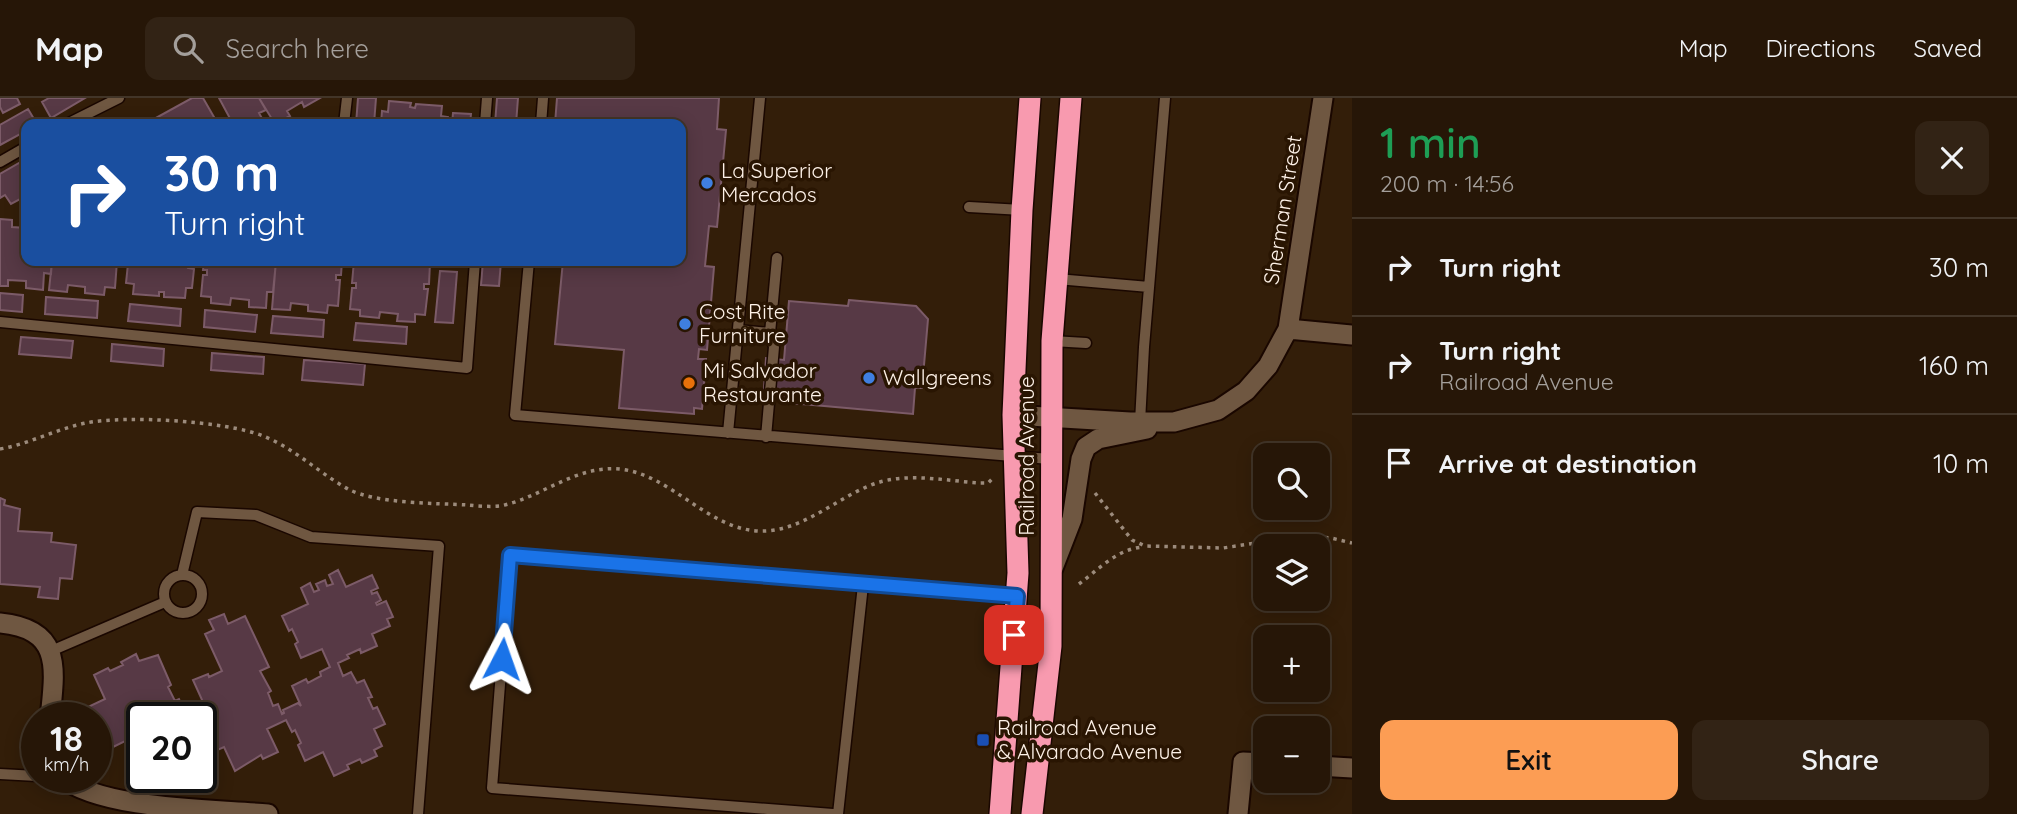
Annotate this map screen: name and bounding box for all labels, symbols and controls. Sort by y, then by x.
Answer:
search box [145,17,635,80]
text: Map [35,28,103,69]
icon: search [169,29,207,67]
text: Search here [225,32,369,65]
text: Map [1679,33,1728,63]
text: Directions [1766,33,1876,63]
text: Saved [1914,33,1982,63]
text: 1 min [1380,116,1481,169]
button: close [1915,121,1989,195]
street label: Sherman Street [1257,133,1307,286]
text: 30 m [164,142,279,203]
icon: right [49,147,140,238]
place label: La Superior Mercados [721,157,832,207]
text: 200 m · 14:56 [1380,169,1514,198]
marker: La Superior Mercados [699,175,715,191]
text: Turn right [164,203,305,243]
icon: right [1380,248,1418,286]
text: Turn right [1439,251,1561,284]
text: 30 m [1929,251,1989,284]
place label: Cost Rite Furniture [699,298,786,348]
marker: Cost Rite Furniture [677,316,693,332]
text: Turn right [1439,334,1561,367]
icon: right [1380,346,1418,384]
text: 160 m [1919,349,1989,382]
place label: Mi Salvador Restaurante [703,357,822,407]
place label: Wallgreens [883,364,992,390]
text: Railroad Avenue [1439,367,1614,396]
marker: Wallgreens [861,370,877,386]
marker: Mi Salvador Restaurante [681,375,697,391]
street label: Railroad Avenue [1013,376,1039,536]
map controls [1253,443,1330,793]
button: search [1253,443,1330,520]
icon: arrive [1380,444,1418,482]
text: Arrive at destination [1439,447,1697,480]
text: 10 m [1933,447,1989,480]
button: layers [1253,534,1330,611]
pin [984,605,1044,665]
icon: arrive [995,616,1033,654]
position arrow [465,622,539,696]
button: + [1253,625,1330,702]
speed limit sign: 20 [126,702,217,793]
place label: Railroad Avenue & Alvarado Avenue [997,714,1182,764]
text: 18 [50,716,83,760]
button: − [1253,716,1330,793]
button: Exit [1380,720,1678,800]
button: Share [1692,720,1989,800]
marker: Railroad Avenue & Alvarado Avenue [975,732,991,748]
text: km/h [44,753,89,776]

